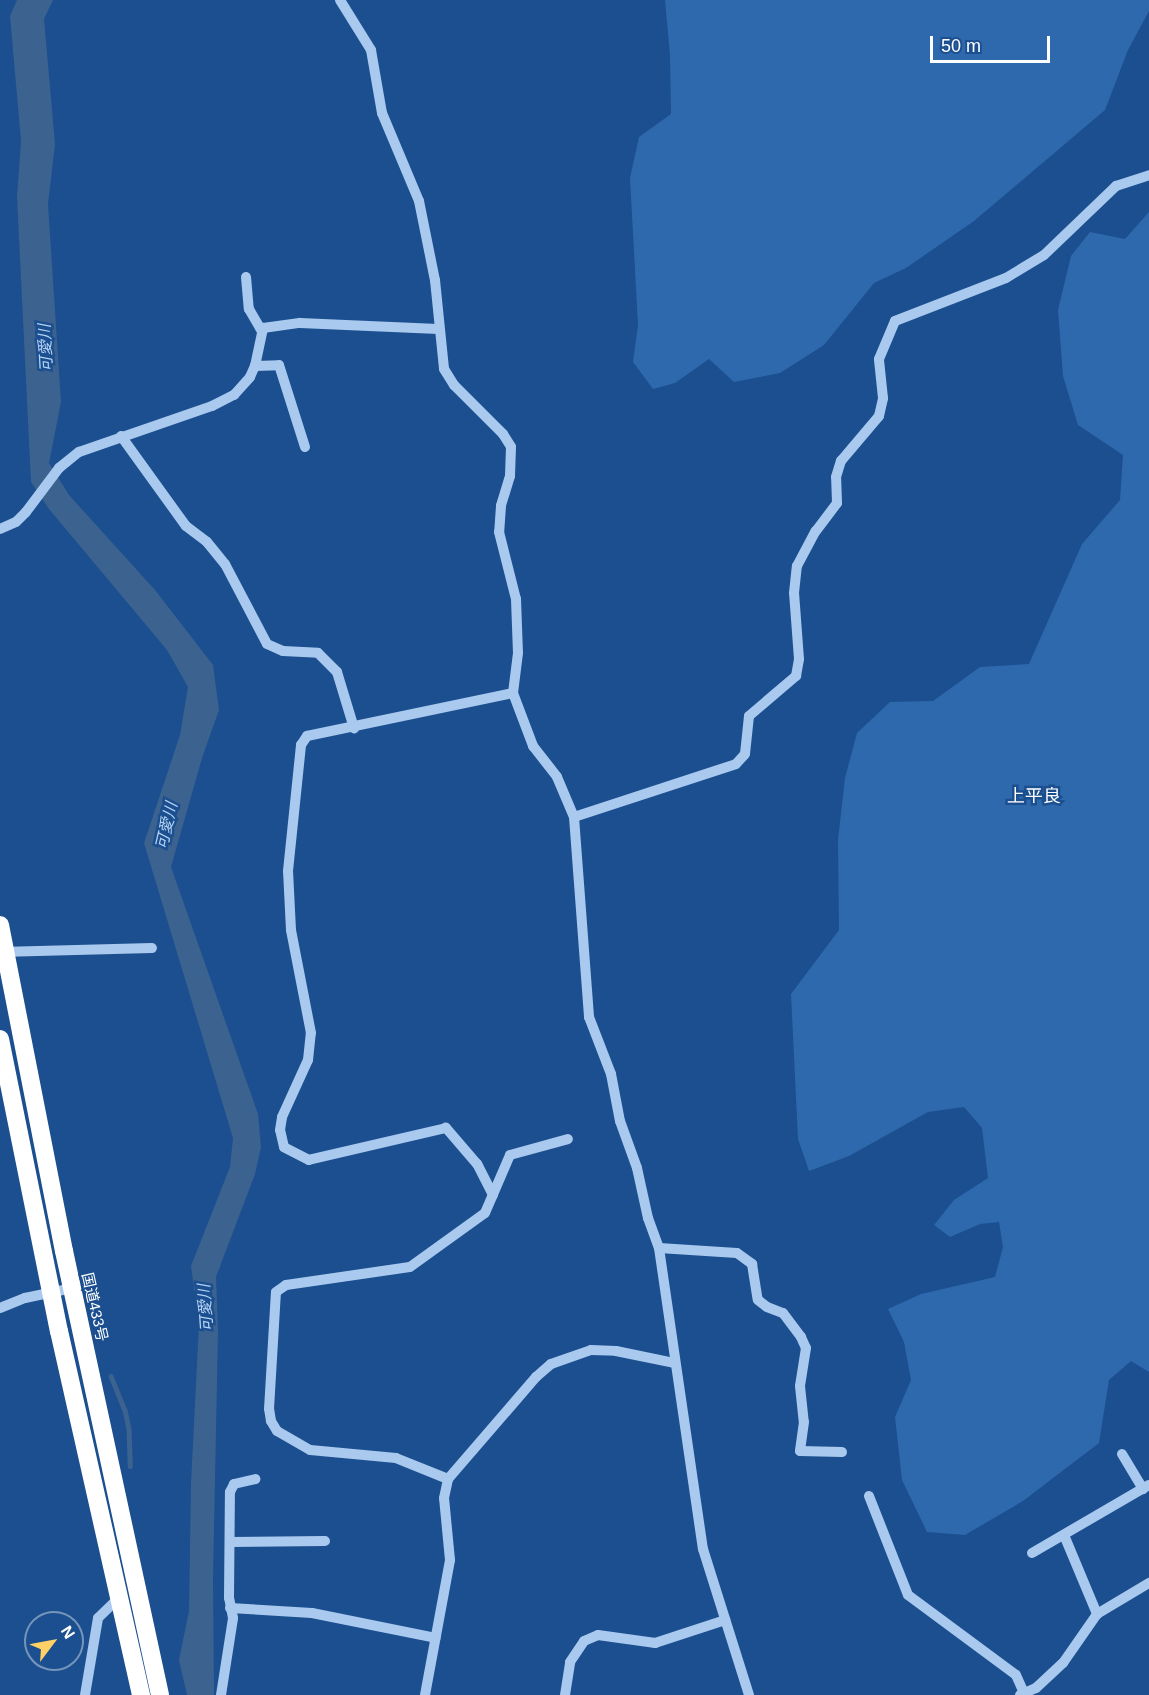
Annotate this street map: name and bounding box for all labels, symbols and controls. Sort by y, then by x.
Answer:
scale bar [933,24,1053,62]
text: 50 m [941,36,981,56]
water label: 可愛川 [35,324,57,372]
district label: 上平良 [1007,785,1061,807]
water label: 可愛川 [152,800,182,852]
street label: 国道433号 [78,1271,112,1343]
water label: 可愛川 [195,1283,217,1333]
north arrow [24,1611,84,1671]
text: N [58,1623,78,1642]

